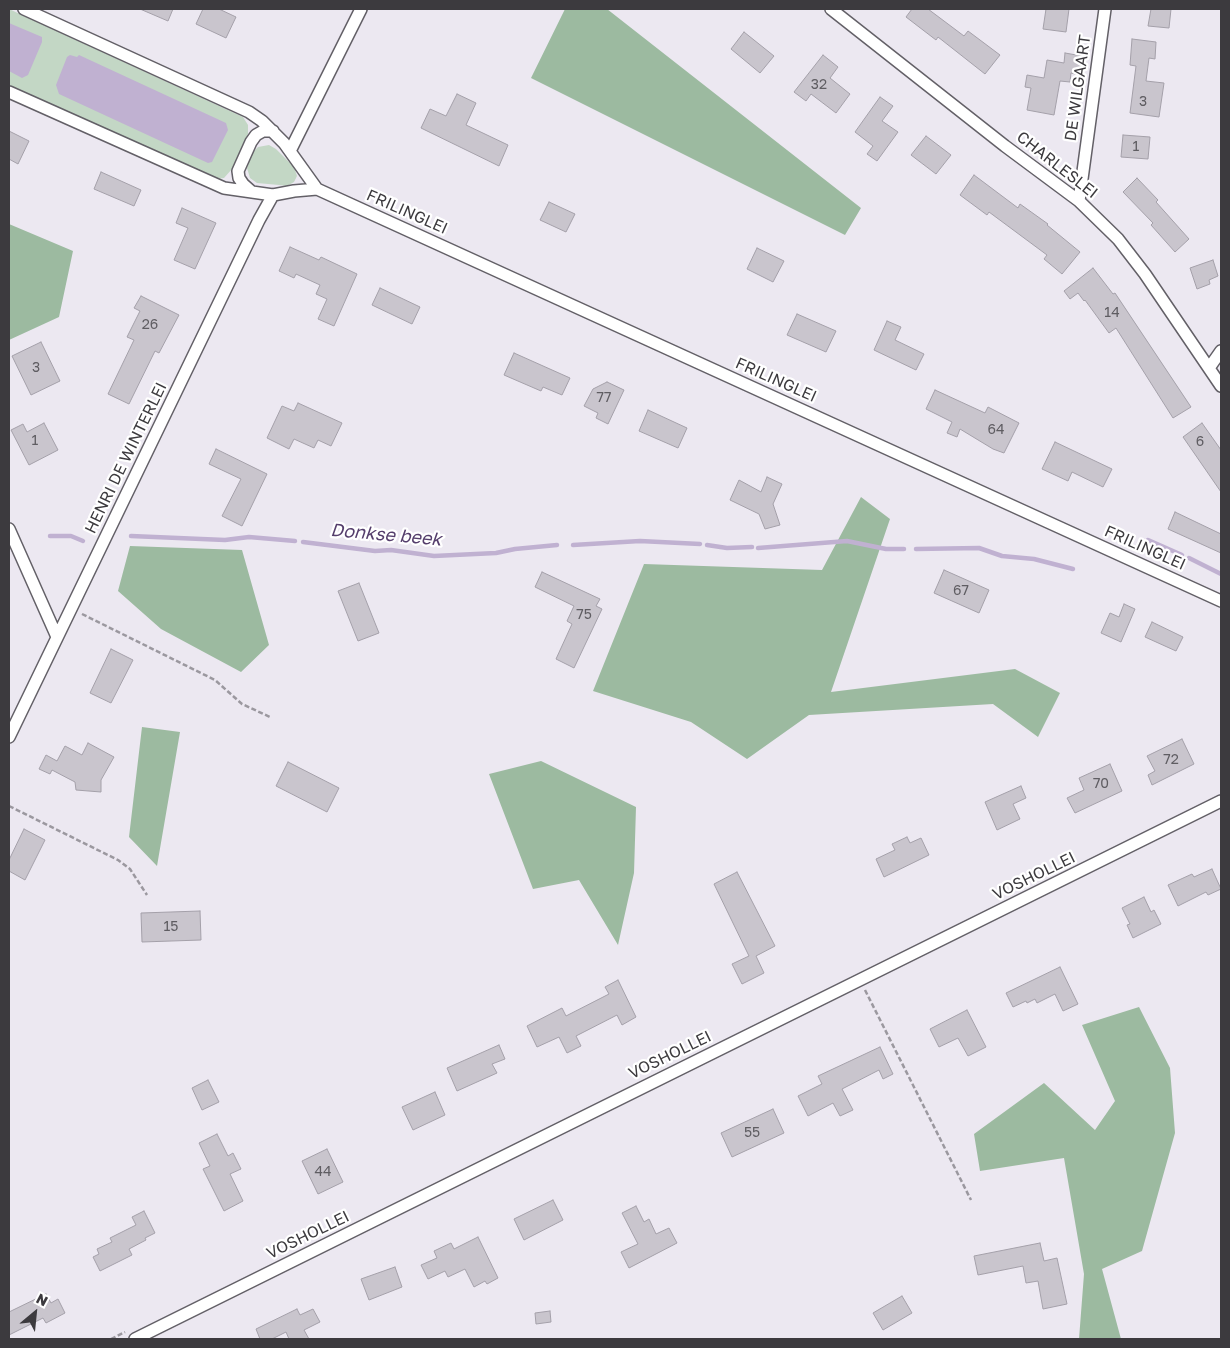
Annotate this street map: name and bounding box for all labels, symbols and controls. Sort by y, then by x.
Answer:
street label: DE WILGAART [1061,34,1095,142]
house number: 32 [811,77,827,93]
house number: 3 [1139,94,1147,110]
street label: CHARLESLEI [1013,127,1101,203]
house number: 1 [1133,139,1139,155]
street label: FRILINGLEI [363,186,451,238]
house number: 14 [1104,305,1120,321]
house number: 26 [142,317,158,333]
street label: FRILINGLEI [732,354,820,406]
house number: 3 [32,360,40,376]
street label: HENRI DE WINTERLEI [81,379,171,537]
house number: 77 [597,390,611,406]
house number: 64 [987,422,1005,438]
house number: 1 [32,433,38,449]
house number: 6 [1196,434,1204,450]
water label: Donkse beek [330,519,442,551]
street label: FRILINGLEI [1101,522,1189,574]
house number: 67 [953,583,969,599]
house number: 75 [576,607,592,623]
house number: 72 [1163,752,1179,768]
house number: 70 [1093,776,1109,792]
street label: VOSHOLLEI [990,848,1078,904]
house number: 15 [164,919,178,935]
street label: VOSHOLLEI [626,1027,714,1083]
house number: 55 [744,1125,760,1141]
house number: 44 [314,1164,332,1180]
street label: VOSHOLLEI [264,1207,352,1263]
north arrow [10,1288,60,1338]
text: N [34,1289,51,1309]

